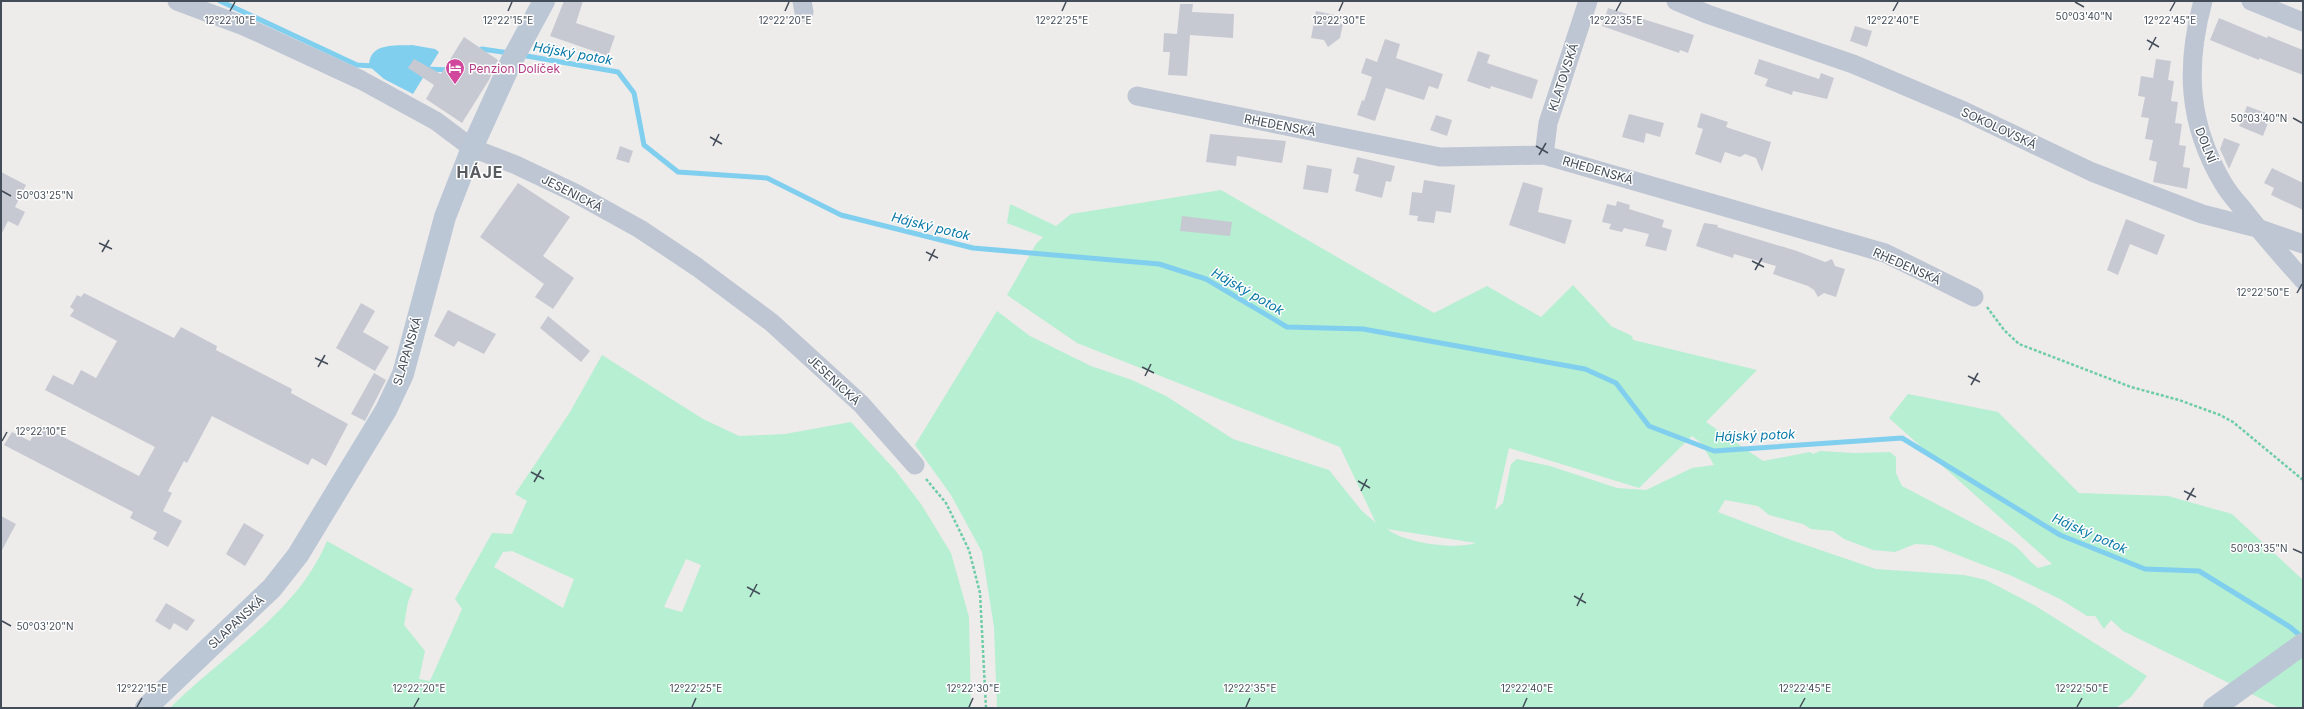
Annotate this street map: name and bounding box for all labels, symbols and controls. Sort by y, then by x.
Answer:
text: 50°03'40"N [2056,10,2112,22]
text: 12°22'10"E [205,14,255,26]
text: 12°22'15"E [483,14,533,26]
text: 12°22'20"E [759,14,812,26]
text: 12°22'25"E [1036,14,1088,26]
text: 12°22'30"E [1312,14,1366,26]
text: 12°22'35"E [1590,14,1642,26]
text: 12°22'40"E [1867,14,1919,26]
text: 12°22'45"E [2144,14,2196,26]
water label: Hájský potok [532,38,615,68]
street label: KLATOVSKÁ [1545,41,1581,113]
hotel icon: Penzion Dolíček [444,57,466,85]
place label: Penzion Dolíček [469,61,560,76]
street label: SOKOLOVSKÁ [1959,104,2039,152]
street label: RHEDENSKÁ [1243,111,1317,139]
text: 50°03'40"N [2231,112,2287,124]
street label: DOLNÍ [2192,125,2220,166]
street label: RHEDENSKÁ [1561,153,1635,187]
district label: HÁJE [457,162,503,182]
street label: JESENICKÁ [539,171,605,215]
text: 50°03'25"N [17,189,73,201]
water label: Hájský potok [890,208,973,244]
street label: RHEDENSKÁ [1871,244,1943,288]
water label: Hájský potok [1209,264,1288,319]
text: 12°22'50"E [2237,286,2289,298]
street label: SLAPANSKÁ [389,315,425,387]
street label: JESENICKÁ [805,352,863,408]
text: 12°22'10"E [16,425,66,437]
water label: Hájský potok [1714,426,1796,444]
water label: Hájský potok [2050,509,2131,557]
text: 50°03'35"N [2231,542,2287,554]
street label: SLAPANSKÁ [205,592,267,652]
text: 50°03'20"N [16,620,74,632]
text: 12°22'15"E [117,682,167,694]
text: 12°22'20"E [393,682,446,694]
text: 12°22'25"E [670,682,722,694]
text: 12°22'30"E [946,682,1000,694]
text: 12°22'35"E [1224,682,1276,694]
text: 12°22'40"E [1501,682,1553,694]
text: 12°22'45"E [1779,682,1831,694]
text: 12°22'50"E [2056,682,2108,694]

